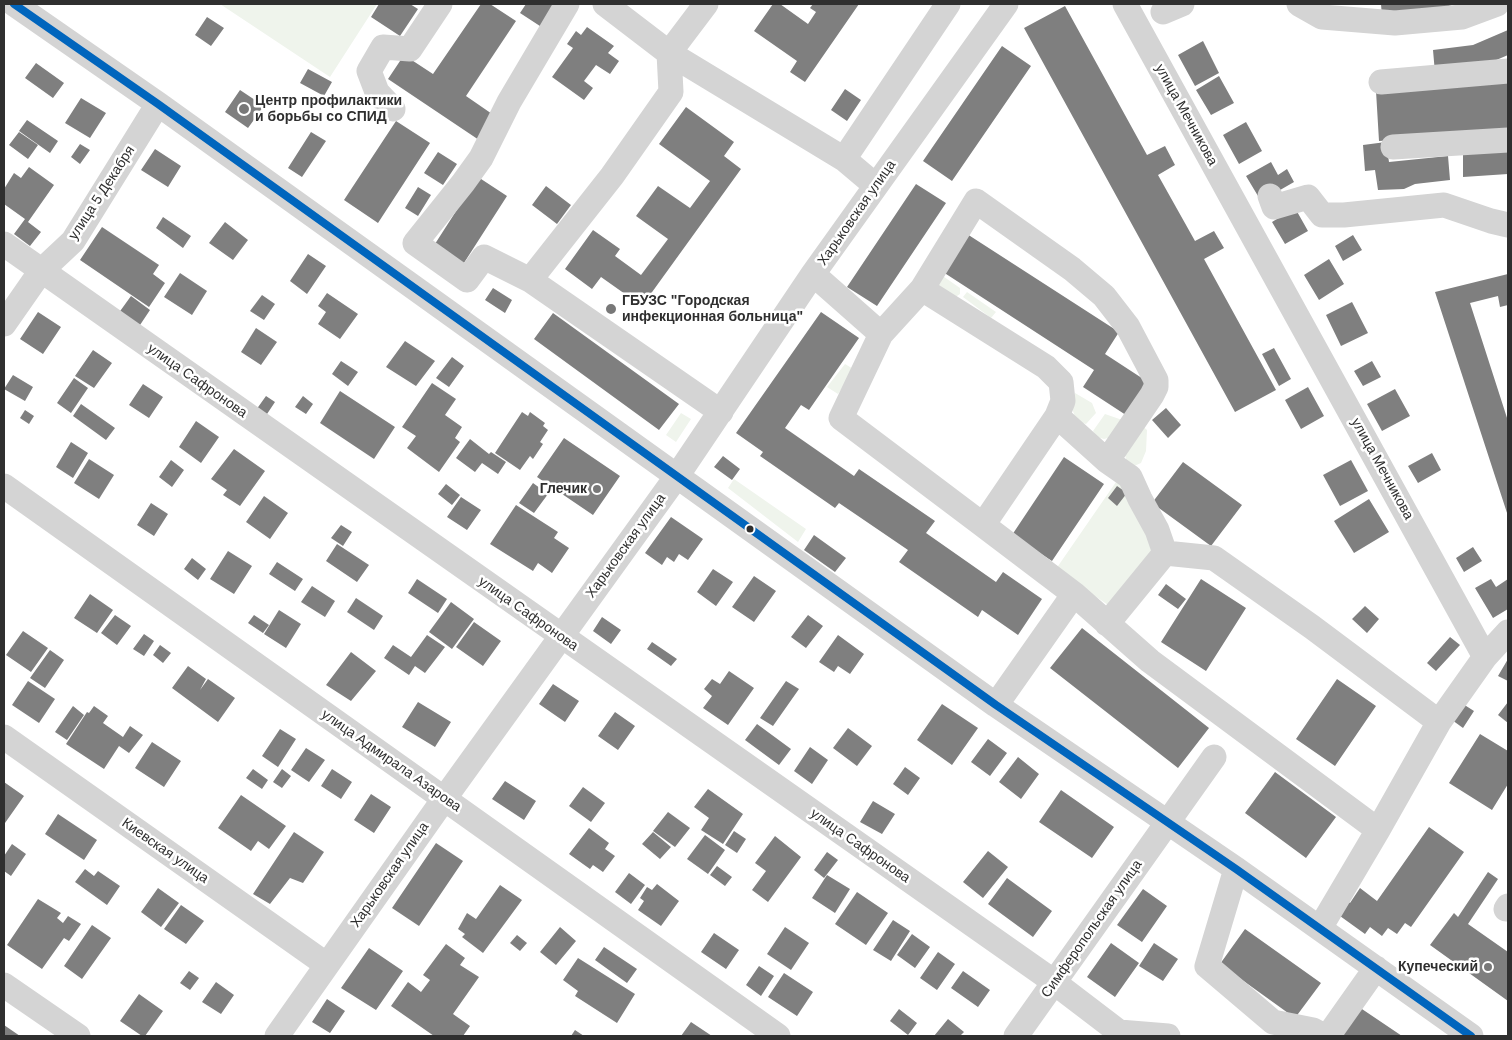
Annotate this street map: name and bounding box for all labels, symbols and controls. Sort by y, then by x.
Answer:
street label: улица Мечникова [1151,61,1221,169]
place label: Центр профилактики и борьбы со СПИД [255,93,402,125]
marker: Центр профилактики и борьбы со СПИД [237,102,251,116]
street label: улица 5 Декабря [65,143,139,243]
street label: Харьковская улица [814,157,900,269]
place label: ГБУЗС "Городская инфекционная больница" [622,293,803,326]
marker: ГБУЗС "Городская инфекционная больница" [604,302,618,316]
street label: улица Сафронова [144,340,250,422]
street label: улица Мечникова [1347,415,1417,523]
place label: Глечик [540,481,587,497]
marker: Глечик [591,483,603,495]
street label: Харьковская улица [583,491,669,601]
unlabelled marker [745,524,755,534]
street label: улица Сафронова [475,573,581,655]
street label: улица Адмирала Азарова [318,706,464,816]
street label: улица Сафронова [807,805,913,887]
street label: Киевская улица [118,815,212,887]
street label: Харьковская улица [347,819,433,931]
street label: Симферопольская улица [1038,857,1146,1001]
place label: Купеческий [1398,959,1478,975]
marker: Купеческий [1482,961,1494,973]

